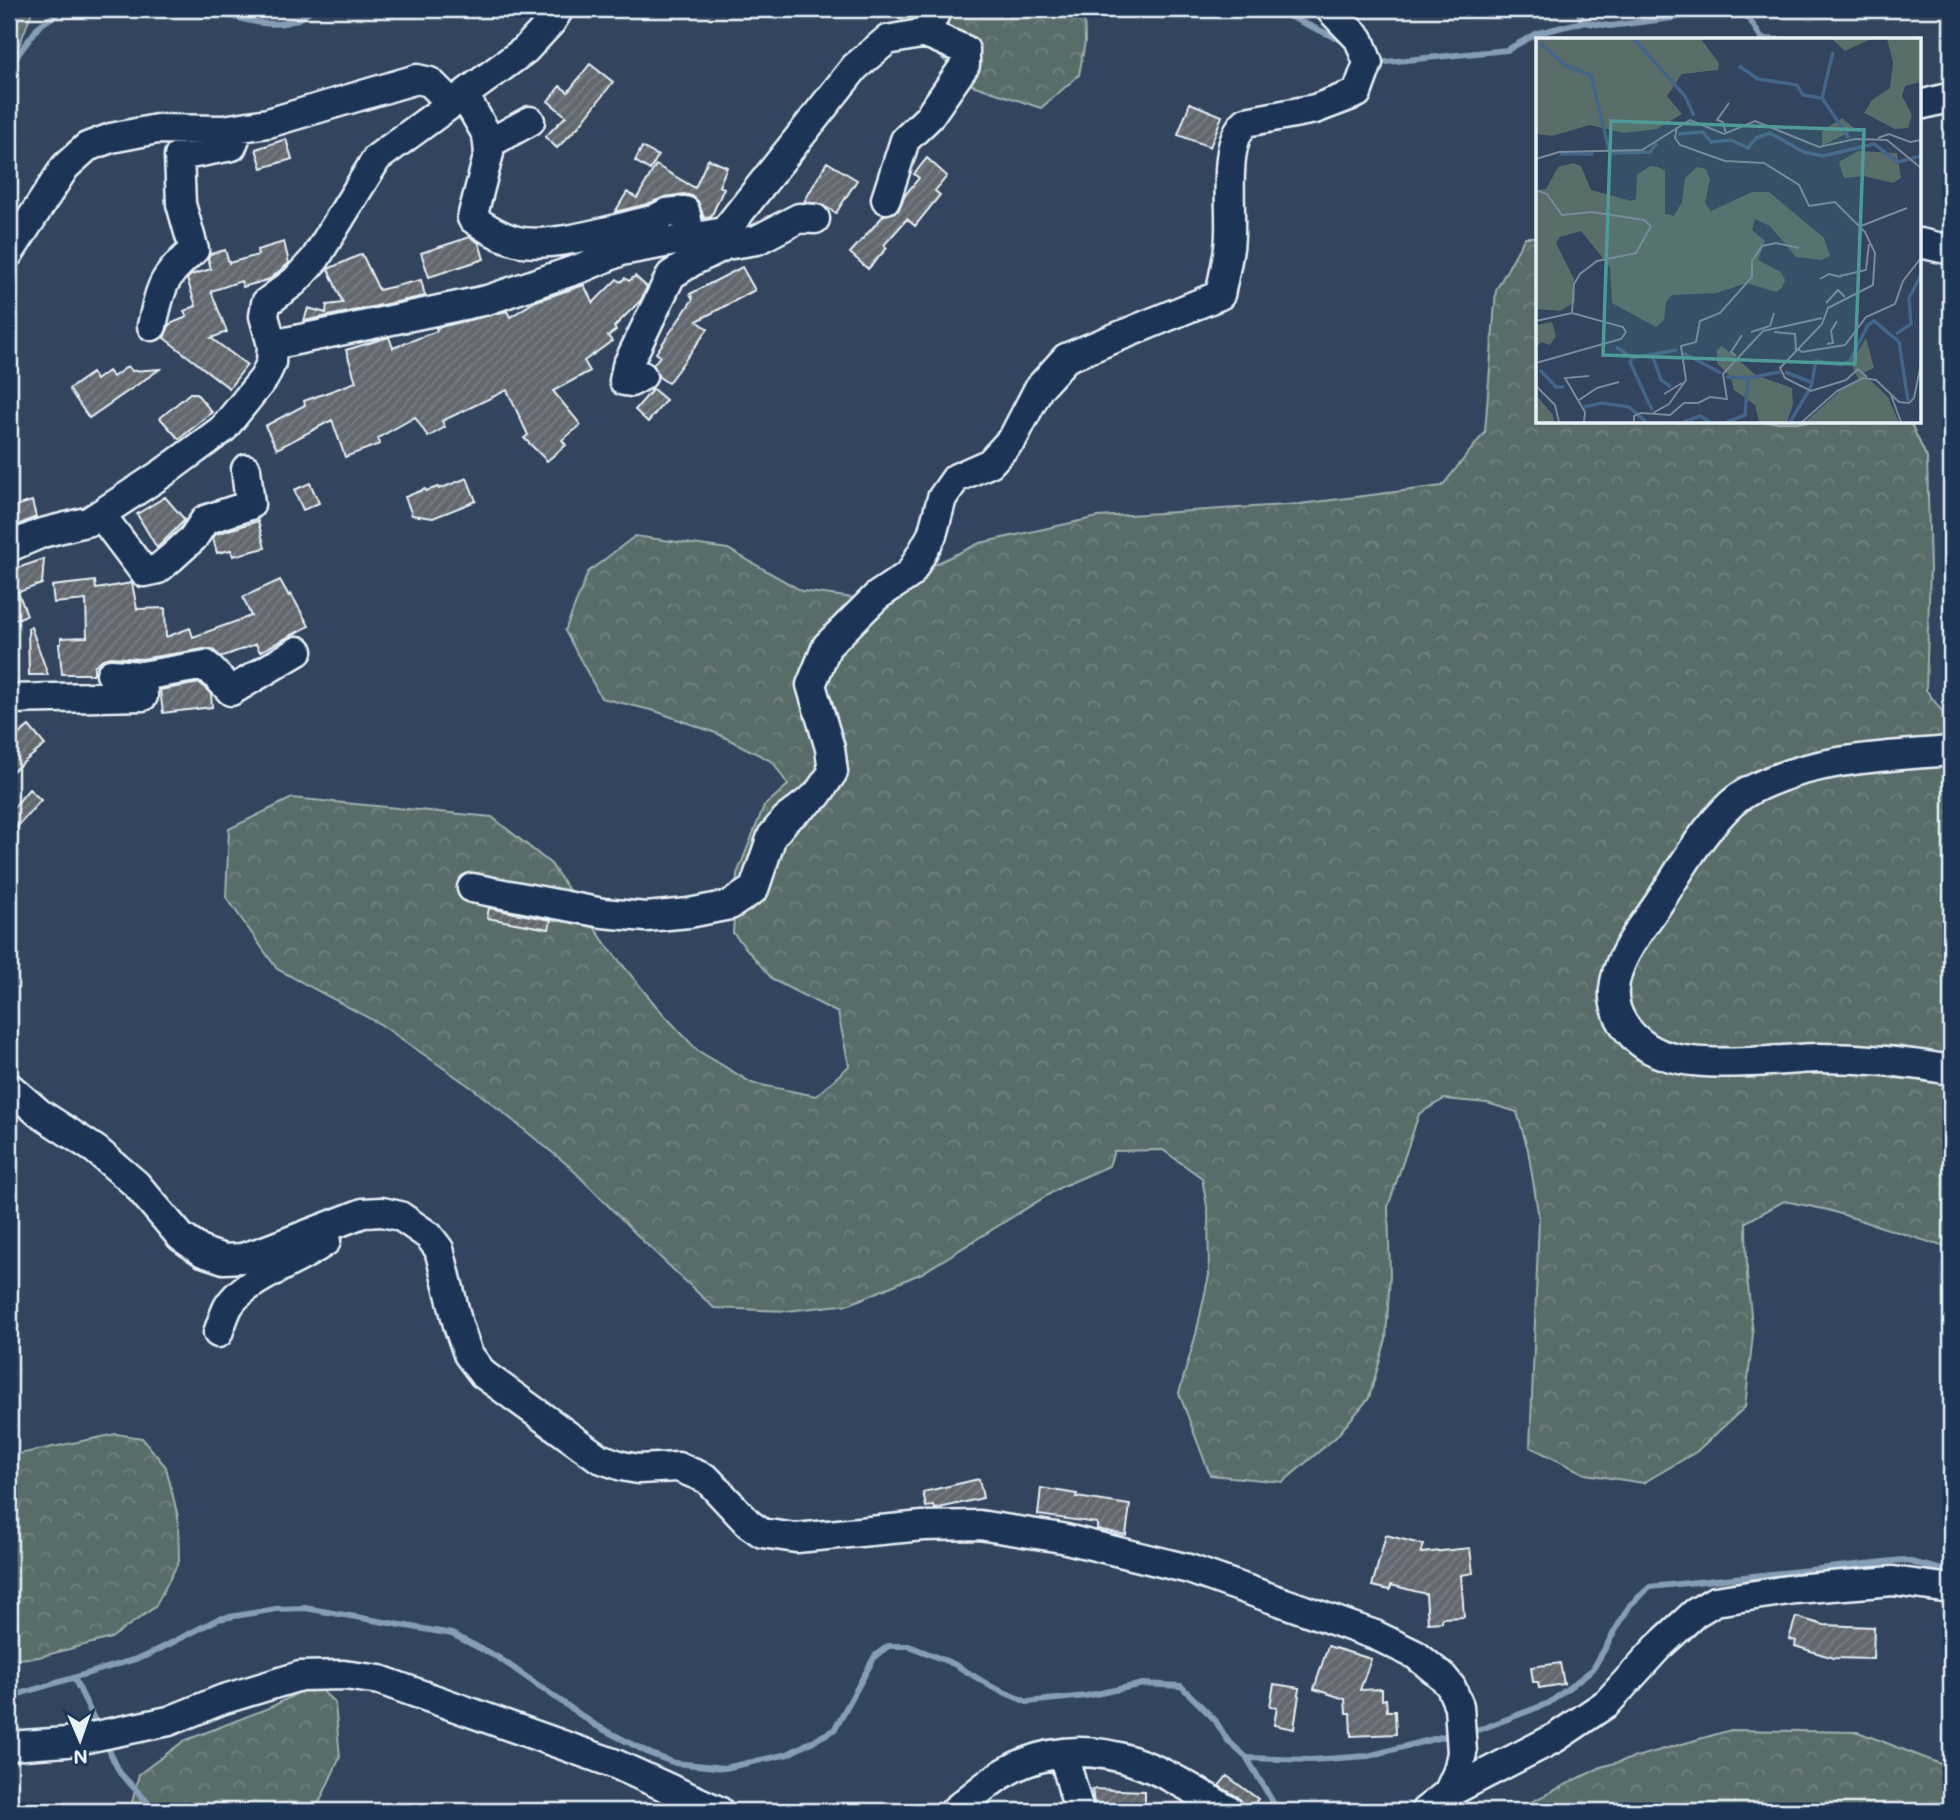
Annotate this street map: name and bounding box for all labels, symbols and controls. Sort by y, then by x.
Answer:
inset map [1536,38,1922,424]
north arrow [46,1704,116,1774]
text: N [73,1745,88,1770]

